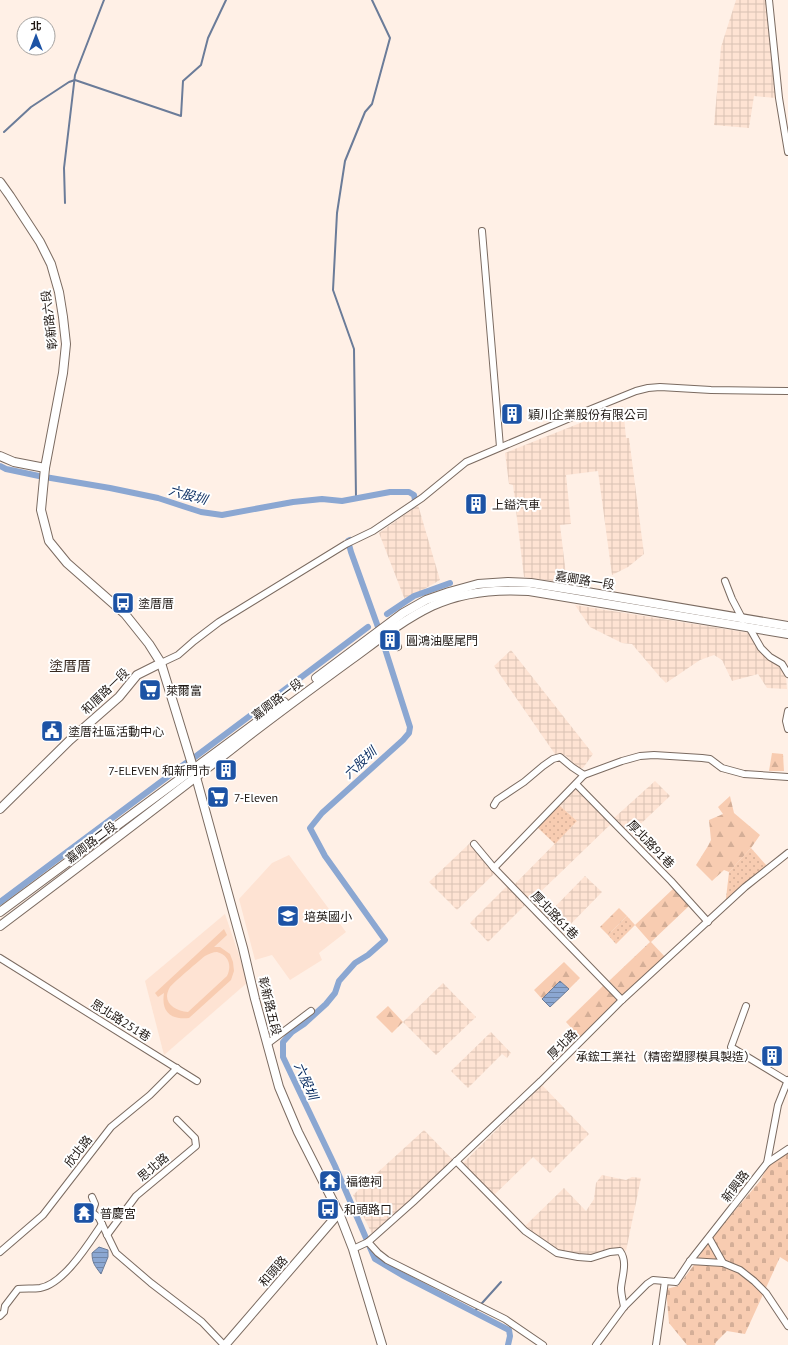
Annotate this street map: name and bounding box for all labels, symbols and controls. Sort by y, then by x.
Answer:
north arrow [16,16,56,56]
text: 北 [31,19,42,33]
street label: 彰新路六段 [38,289,60,351]
building icon: 穎川企業股份有限公司 [499,401,525,427]
place label: 穎川企業股份有限公司 [528,407,648,422]
water label: 六股圳 [167,481,211,509]
building icon: 上鎰汽車 [463,491,489,517]
place label: 上鎰汽車 [492,497,540,512]
street label: 嘉卿路一段 [554,568,616,592]
bus stop icon: 塗厝厝 [110,590,136,616]
place label: 塗厝厝 [138,596,174,611]
building icon: 圓鴻油壓尾門 [377,627,403,653]
place label: 圓鴻油壓尾門 [406,633,478,648]
district label: 塗厝厝 [49,657,91,675]
street label: 和厝路一段 [78,665,132,717]
street label: 嘉卿路一段 [249,675,305,723]
supermarket icon: 萊爾富 [137,677,163,703]
place label: 萊爾富 [166,683,202,698]
public building icon: 塗厝社區活動中心 [39,718,65,744]
place label: 塗厝社區活動中心 [68,724,164,739]
water label: 六股圳 [340,742,382,783]
building icon: 7-ELEVEN 和新門市 [213,757,239,783]
place label: 7-ELEVEN 和新門市 [108,763,210,778]
supermarket icon: 7-Eleven [205,784,231,810]
place label: 7-Eleven [234,790,278,805]
street label: 厚北路91巷 [624,817,678,871]
street label: 嘉卿路二段 [63,818,119,866]
street label: 厚北路61巷 [528,888,582,942]
school or university icon: 培英國小 [275,903,301,929]
place label: 培英國小 [304,909,352,924]
street label: 彰新路五段 [255,975,285,1037]
street label: 思北路251巷 [88,996,154,1044]
street label: 厚北路 [544,1026,580,1062]
building icon: 承鋐工業社（精密塑膠模具製造） [759,1043,785,1069]
place label: 承鋐工業社（精密塑膠模具製造） [576,1049,756,1064]
water label: 六股圳 [290,1060,323,1104]
street label: 欣北路 [61,1132,95,1170]
street label: 思北路 [134,1150,172,1184]
street label: 新興路 [718,1167,752,1205]
temple icon: 福德祠 [317,1168,343,1194]
place label: 福德祠 [346,1174,382,1189]
bus stop icon: 和頭路口 [315,1196,341,1222]
temple icon: 普慶宮 [71,1200,97,1226]
place label: 和頭路口 [344,1202,392,1217]
place label: 普慶宮 [100,1206,136,1221]
street label: 和頭路 [256,1252,290,1290]

